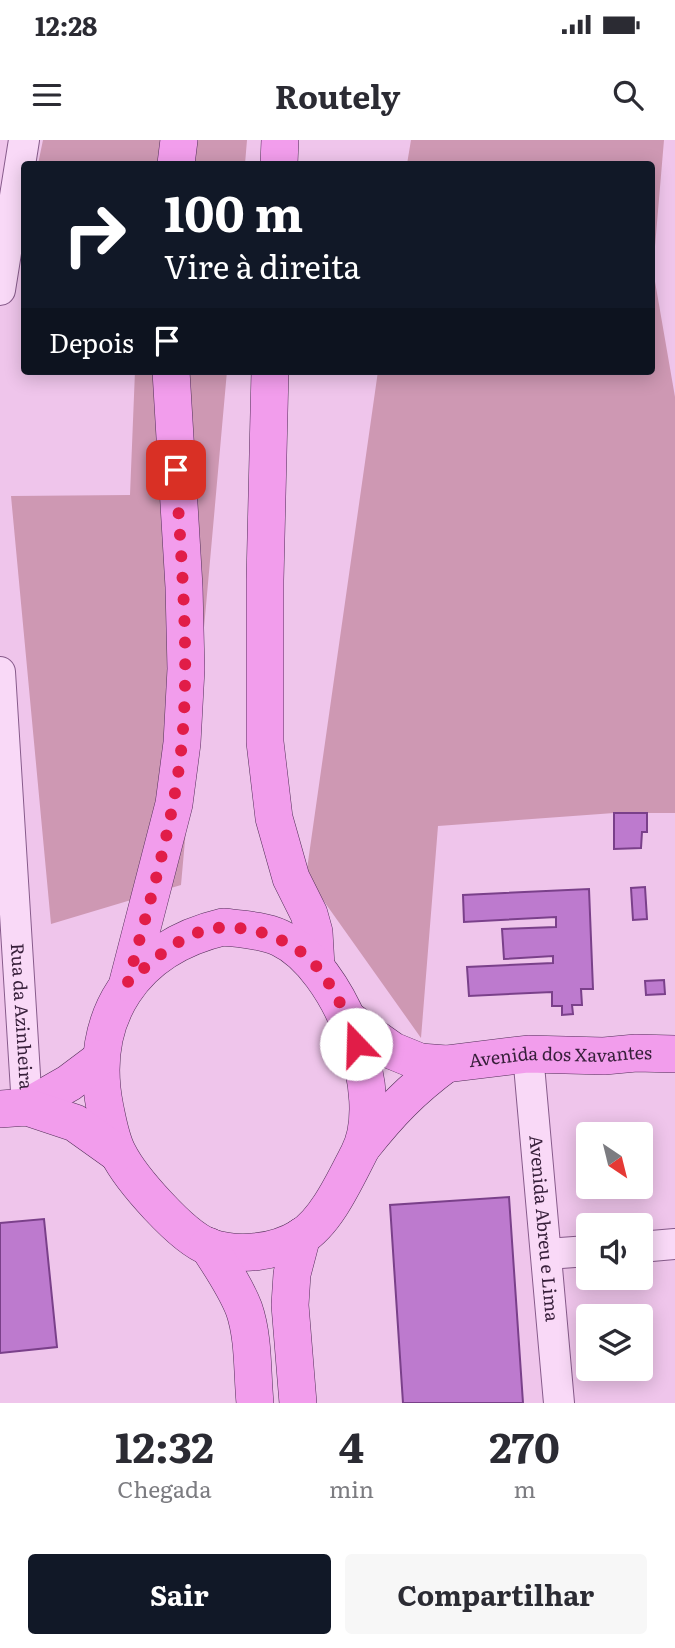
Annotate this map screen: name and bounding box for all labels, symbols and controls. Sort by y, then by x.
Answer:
text: 12:28 [35,5,97,44]
text: Routely [275,71,400,119]
icon: menu [28,76,66,114]
icon: search [609,76,647,114]
text: 100 m [164,174,303,247]
icon: right [49,189,140,280]
text: Vire à direita [164,241,361,289]
text: Depois [49,322,134,361]
icon: arrive [148,322,186,360]
pin [146,440,206,500]
icon: arrive [157,451,195,489]
street label: Rua da Azinheira [5,942,41,1091]
position arrow [319,1007,393,1081]
street label: Avenida dos Xavantes [467,1038,652,1073]
north arrow [576,1122,653,1199]
map controls [576,1122,653,1381]
street label: Avenida Abreu e Lima [523,1134,567,1323]
button: sound [576,1213,653,1290]
button: layers [576,1304,653,1381]
text: 12:32 [115,1414,214,1476]
text: 4 [339,1414,364,1476]
text: 270 [489,1414,560,1476]
text: Chegada [117,1471,212,1505]
text: min [329,1471,374,1505]
text: m [513,1471,536,1505]
button: Sair [28,1554,331,1634]
button: Compartilhar [345,1554,647,1634]

